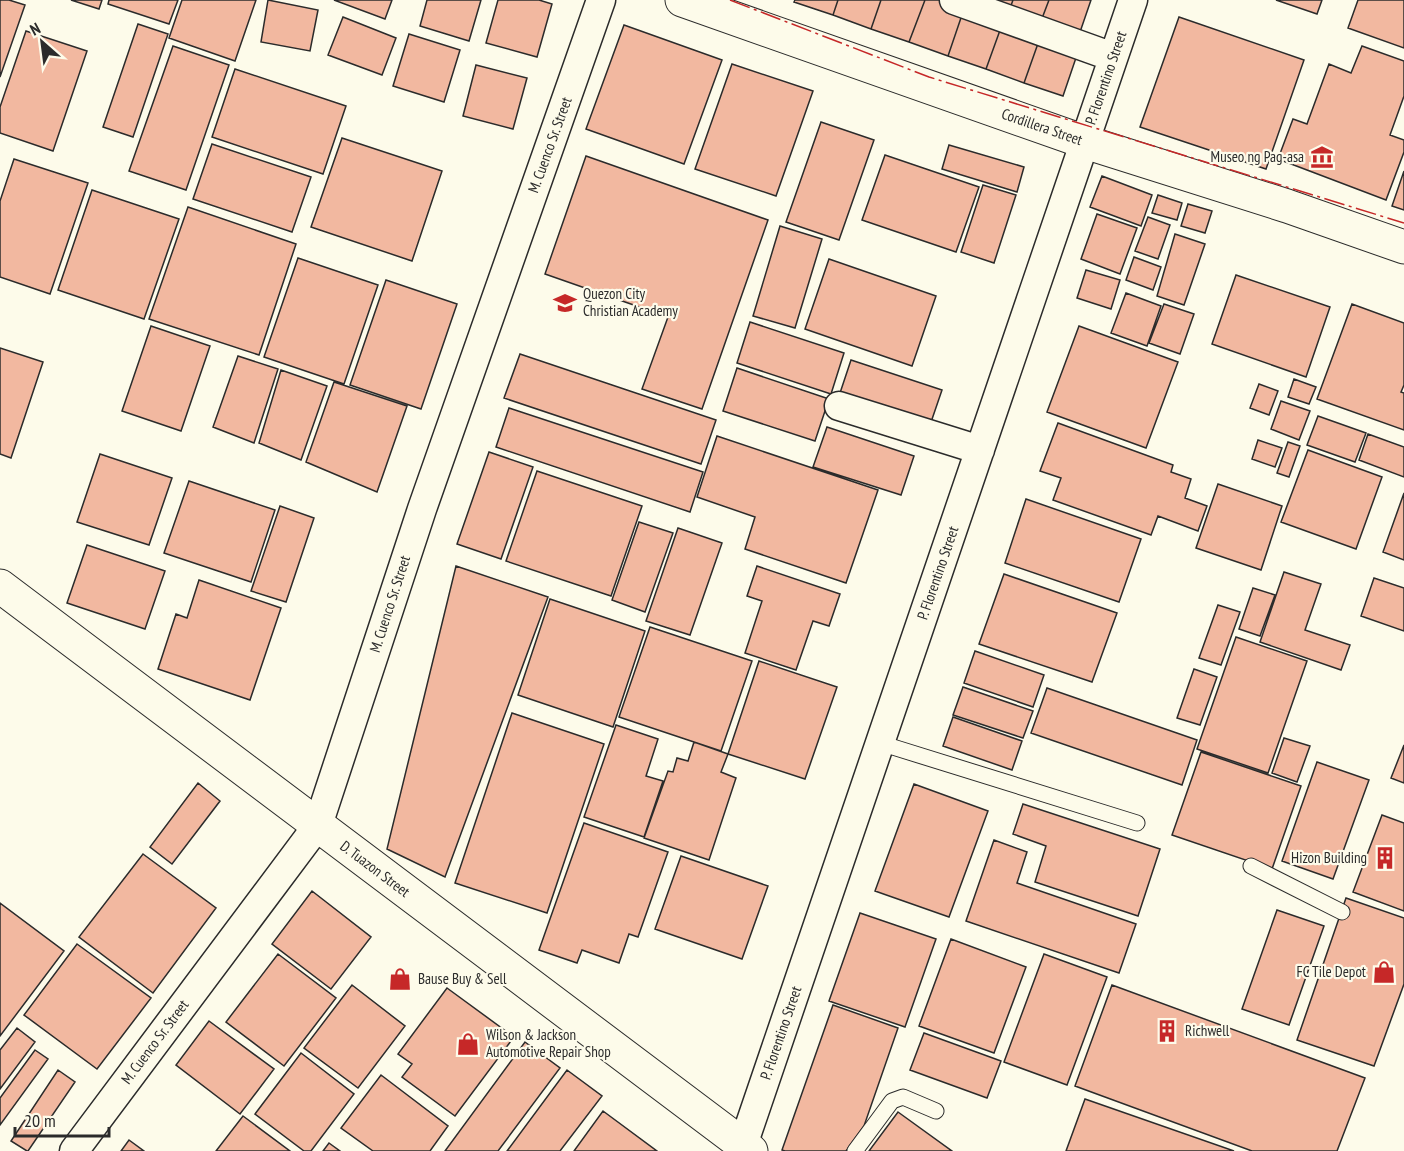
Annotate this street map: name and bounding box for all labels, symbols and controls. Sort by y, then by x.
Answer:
north arrow [12,12,72,72]
text: N [26,18,43,40]
street label: P. Florentino Street [1081,29,1130,127]
street label: M. Cuenco Sr. Street [523,94,576,195]
street label: Cordillera Street [999,104,1085,149]
museum icon: Museo ng Pag-asa [1309,144,1335,170]
place label: Museo ng Pag-asa [1211,147,1304,166]
place label: Quezon City Christian Academy [583,284,678,320]
school or university icon: Quezon City Christian Academy [552,290,578,316]
street label: P. Florentino Street [913,524,962,622]
street label: M. Cuenco Sr. Street [365,553,414,655]
street label: D. Tuazon Street [337,836,414,901]
building icon: Hizon Building [1372,845,1398,871]
place label: Hizon Building [1291,848,1367,867]
shop icon: FC Tile Depot [1371,959,1397,985]
place label: FC Tile Depot [1297,962,1366,981]
shop icon: Bause Buy & Sell [387,966,413,992]
place label: Bause Buy & Sell [418,969,507,988]
street label: P. Florentino Street [756,984,805,1082]
street label: M. Cuenco Sr. Street [117,996,193,1088]
building icon: Richwell [1154,1018,1180,1044]
place label: Richwell [1185,1021,1230,1040]
place label: Wilson & Jackson Automotive Repair Shop [486,1025,611,1061]
shop icon: Wilson & Jackson Automotive Repair Shop [455,1031,481,1057]
scale bar [15,1100,110,1138]
text: 20 m [24,1109,56,1132]

